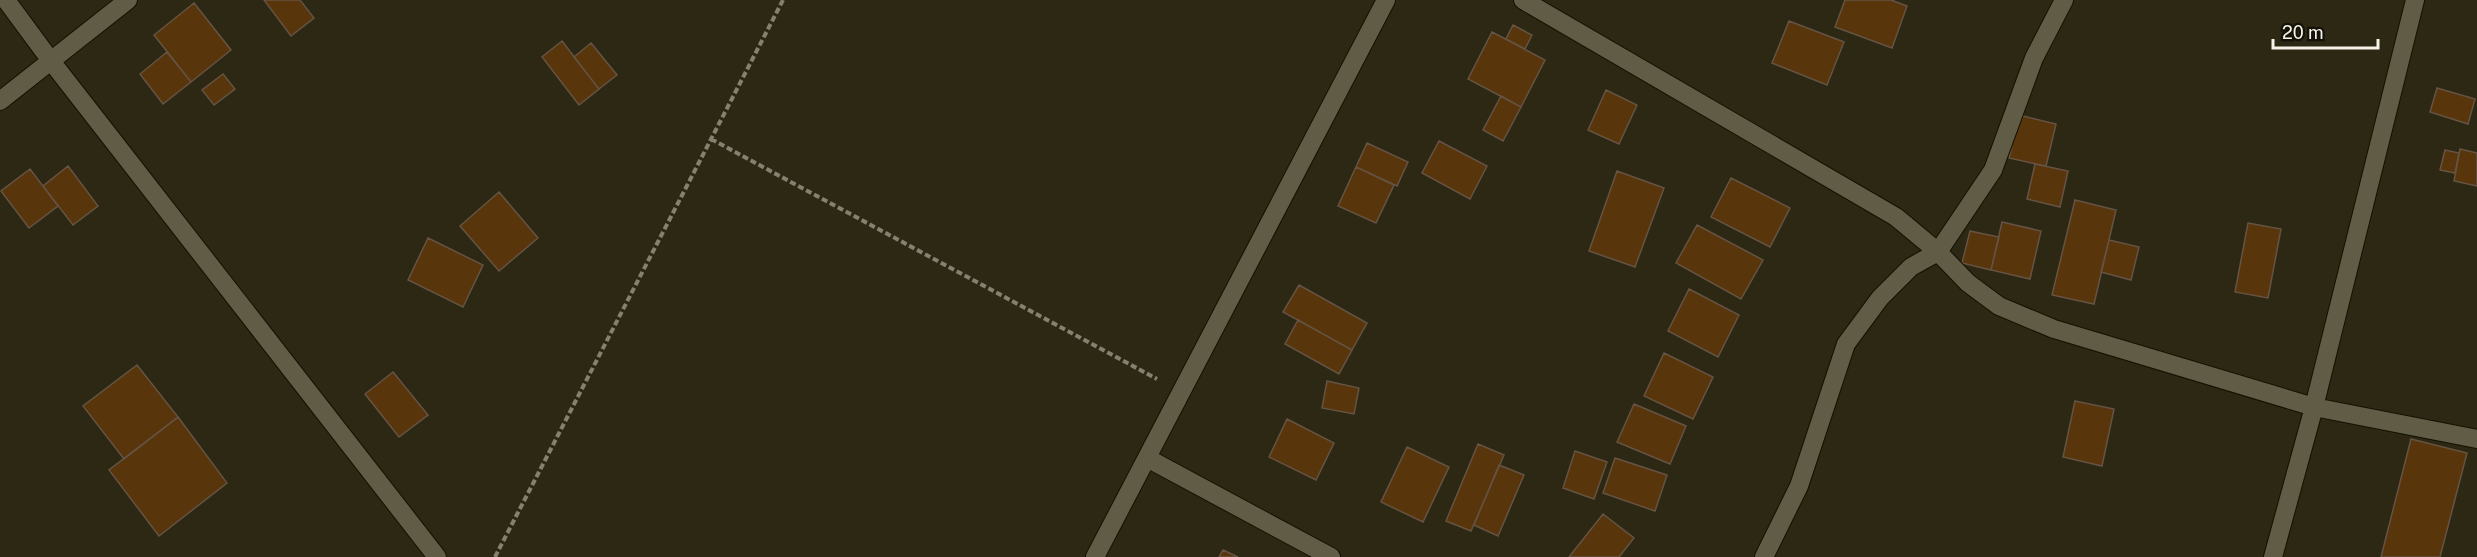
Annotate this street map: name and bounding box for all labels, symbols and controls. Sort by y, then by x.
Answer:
scale bar [2273,12,2378,50]
text: 20 m [2282,22,2324,43]

